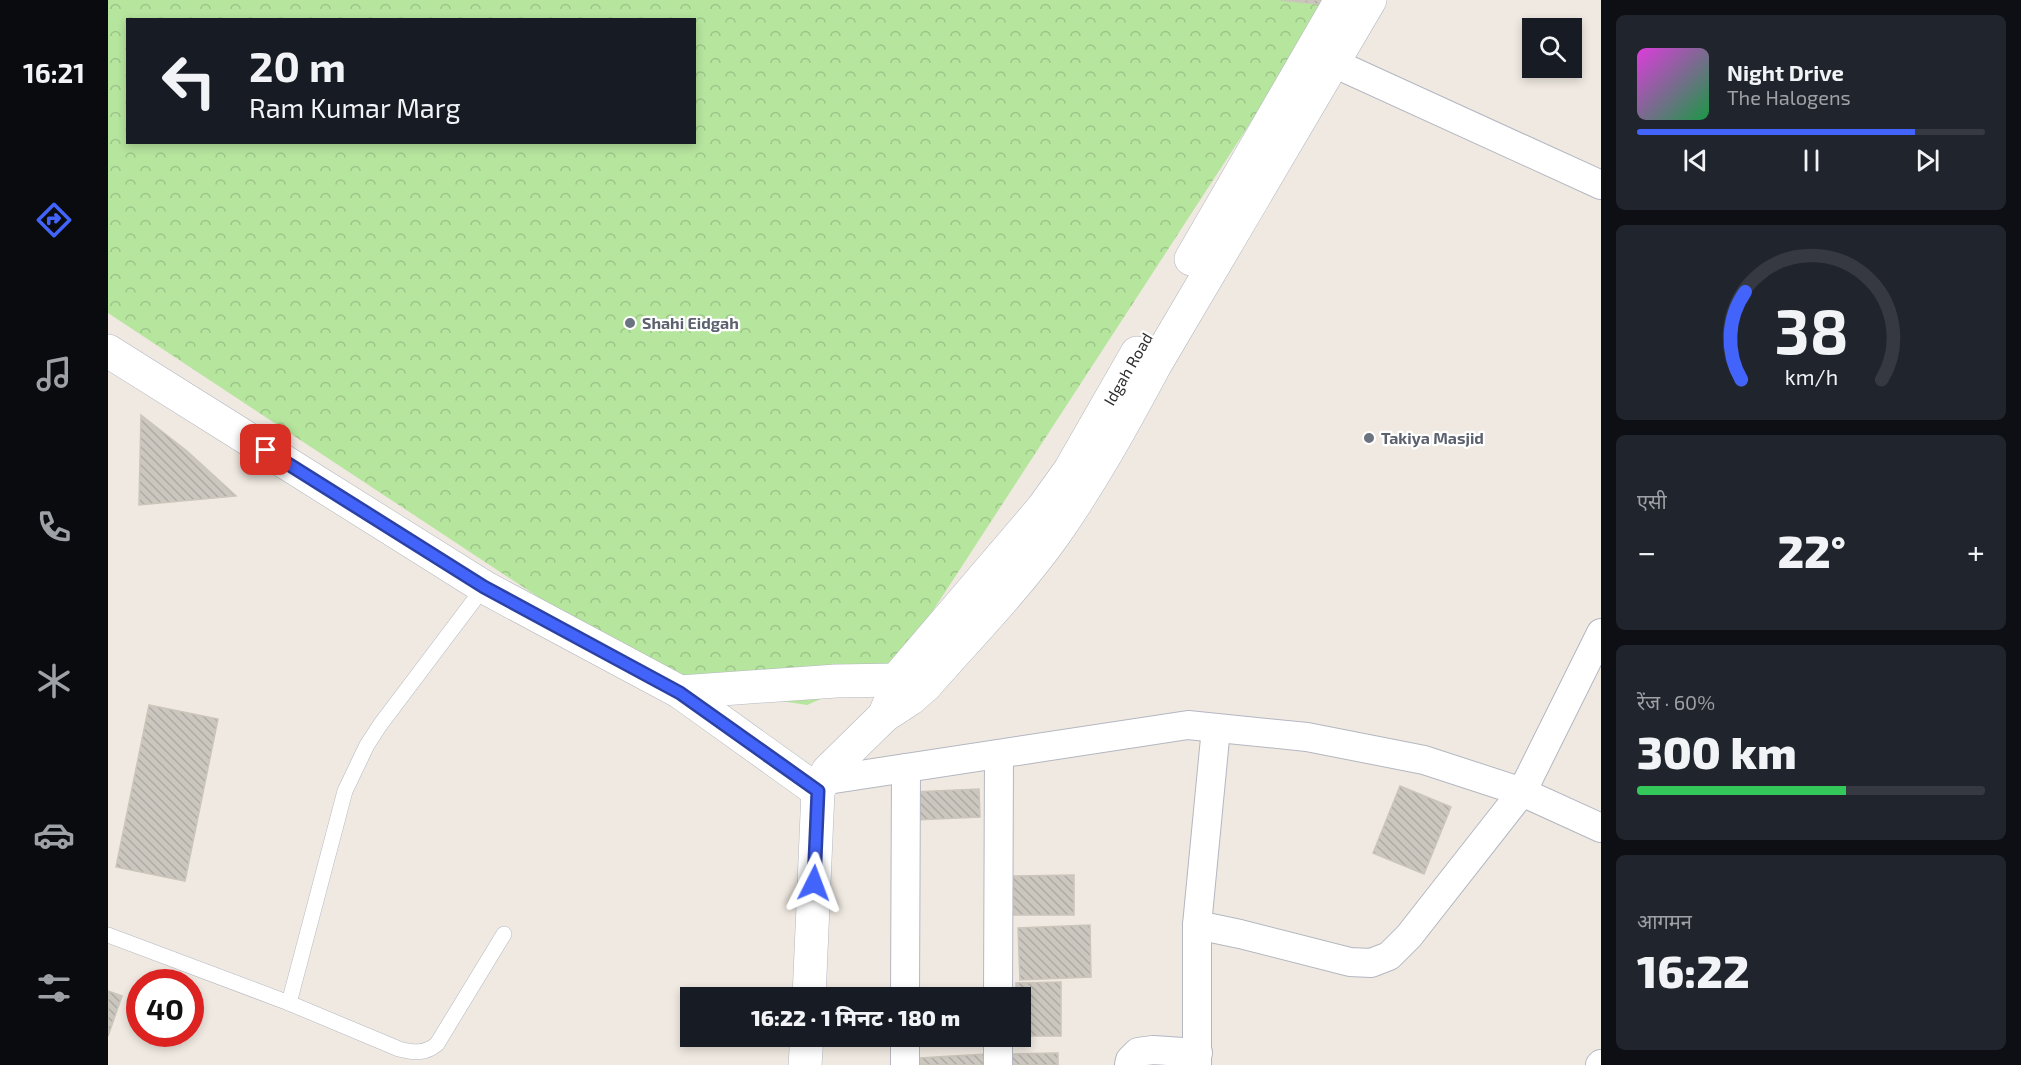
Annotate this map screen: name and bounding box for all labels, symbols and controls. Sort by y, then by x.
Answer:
map controls [1522,18,1582,78]
button: search [1522,18,1582,78]
text: 20 m [249,40,346,90]
icon: left [150,42,228,120]
text: 16:21 [23,56,85,88]
text: Night Drive [1727,59,1844,85]
text: The Halogens [1727,85,1851,109]
text: Ram Kumar Marg [249,91,460,123]
icon: previous [1679,144,1712,177]
icon: pause [1795,144,1828,177]
icon: next [1911,144,1944,177]
icon: directions [33,199,75,241]
text: 38 [1774,292,1848,367]
place label: Shahi Eidgah [642,313,739,332]
marker: Shahi Eidgah [623,316,637,330]
street label: Idgah Road [1099,329,1156,408]
icon: music [33,353,75,395]
text: km/h [1784,364,1838,389]
pin [240,424,291,475]
place label: Takiya Masjid [1381,428,1484,448]
marker: Takiya Masjid [1362,431,1376,445]
icon: arrive [249,433,282,466]
text: एसी [1637,489,1667,513]
icon: phone [33,506,75,548]
text: 22° [1777,523,1846,577]
text: − [1637,531,1656,571]
text: + [1967,531,1985,571]
icon: climate [33,660,75,702]
text: रेंज · 60% [1637,690,1715,714]
text: 300 km [1637,724,1797,778]
icon: car [33,814,75,856]
position arrow [782,851,846,915]
text: आगमन [1637,909,1692,933]
text: 16:22 [1637,943,1750,997]
icon: filters [33,967,75,1009]
speed limit sign: 40 [126,969,204,1047]
text: 16:22 · 1 मिनट · 180 m [751,1004,960,1030]

